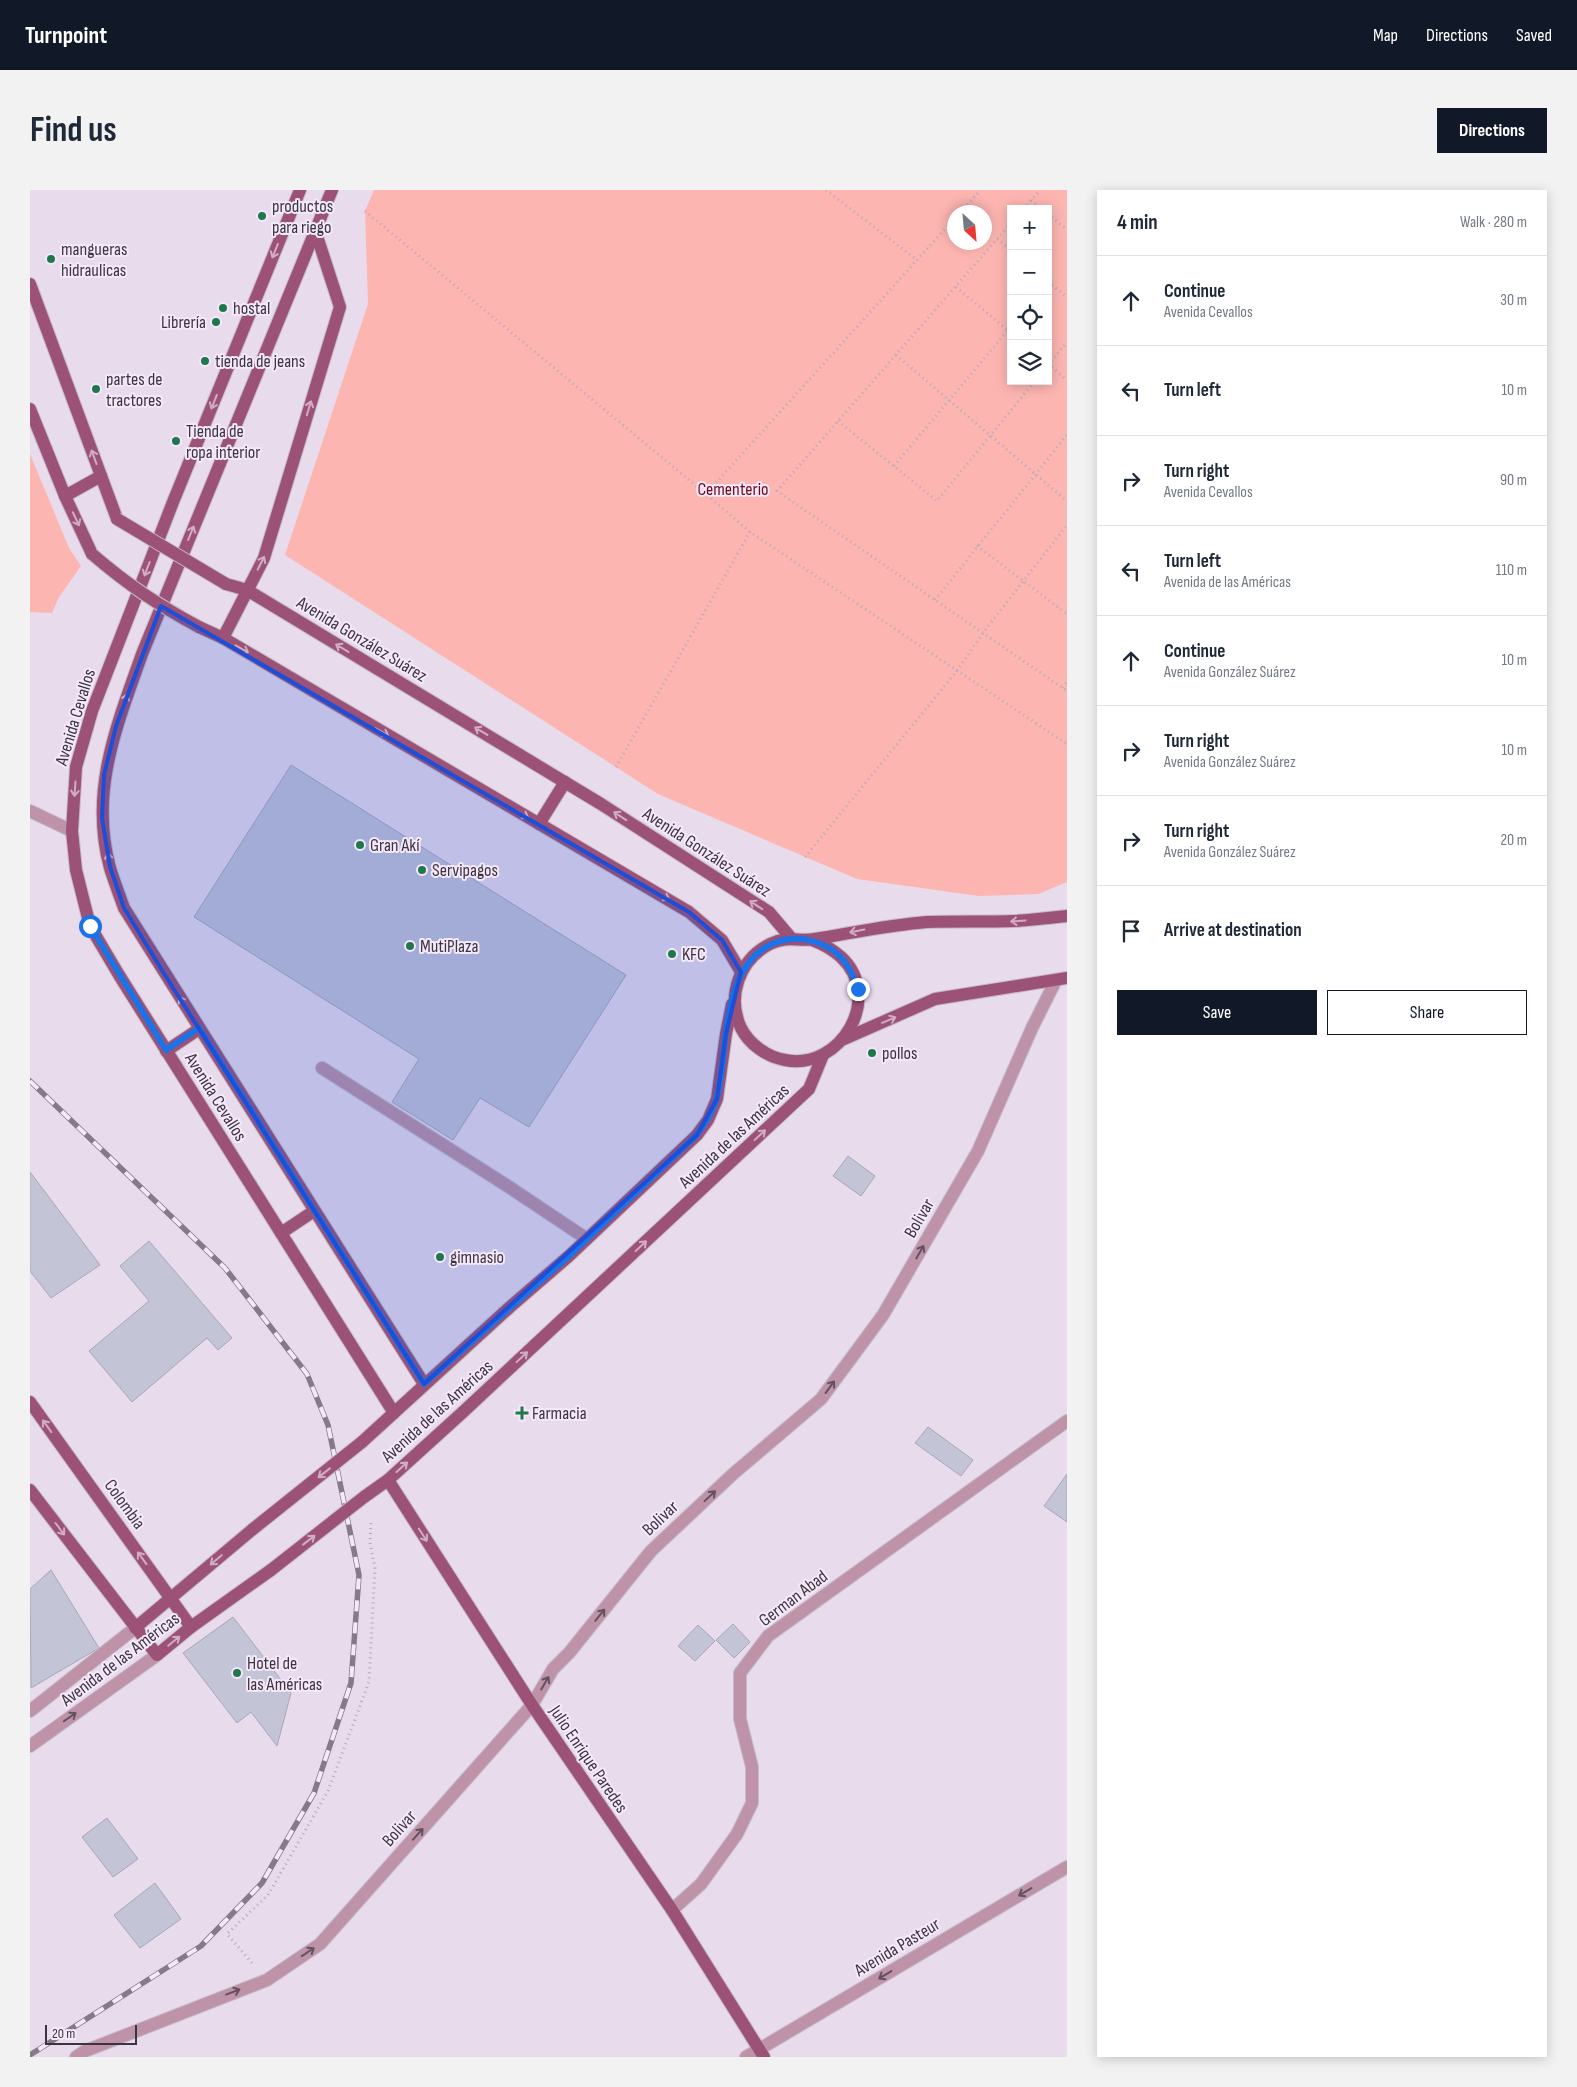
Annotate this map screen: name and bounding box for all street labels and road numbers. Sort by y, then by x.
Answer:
street label: Avenida González Suárez [292,592,431,687]
street label: Avenida Cevallos [51,666,100,769]
street label: Avenida González Suárez [638,803,775,902]
street label: Avenida Cevallos [180,1049,251,1145]
street label: Avenida de las Américas [674,1080,794,1193]
street label: Bolivar [900,1195,939,1241]
street label: Avenida de las Américas [377,1356,497,1468]
street label: Colombia [100,1475,150,1533]
street label: Bolivar [638,1497,683,1540]
street label: German Abad [755,1566,832,1631]
street label: Avenida de las Américas [56,1608,184,1711]
street label: Julio Enrique Paredes [544,1701,632,1817]
street label: Bolivar [378,1806,421,1851]
street label: Avenida Pasteur [850,1914,944,1982]

